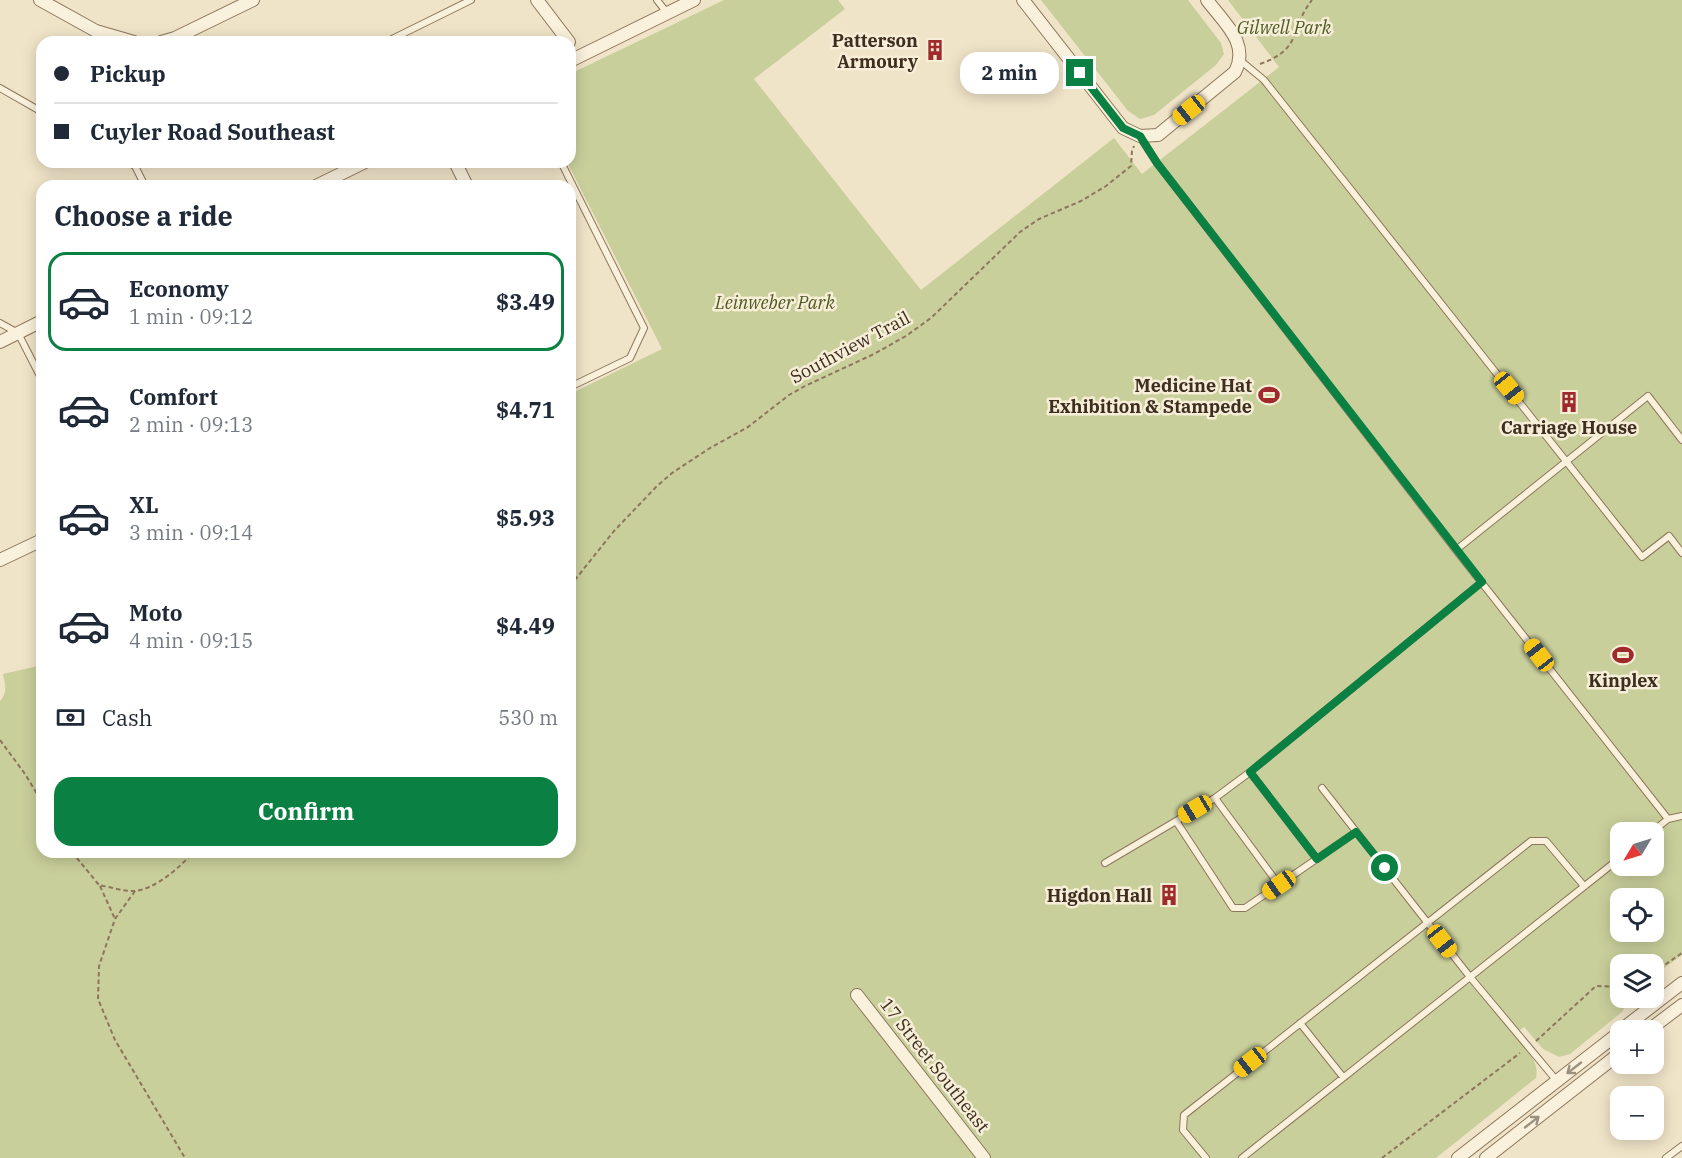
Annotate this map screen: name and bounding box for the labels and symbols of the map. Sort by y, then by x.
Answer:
park label: Gilwell Park [1237,16,1332,39]
place label: Patterson Armoury [832,29,919,73]
building icon: Patterson Armoury [923,38,947,62]
callout: 2 min [960,52,1059,94]
route end [1066,59,1093,86]
car [1169,92,1209,128]
park label: Leinweber Park [714,291,835,314]
street label: Southview Trail [786,306,914,388]
car [1491,368,1527,408]
place label: Medicine Hat Exhibition & Stampede [1048,374,1252,418]
sports icon: Medicine Hat Exhibition & Stampede [1257,383,1281,407]
building icon: Carriage House [1557,390,1581,414]
place label: Carriage House [1501,416,1637,439]
car [1521,635,1557,675]
sports icon: Kinplex [1611,643,1635,667]
place label: Kinplex [1588,669,1658,692]
car [1175,792,1215,826]
north arrow [1610,822,1664,876]
route start [1371,854,1398,881]
car [1259,867,1299,903]
building icon: Higdon Hall [1157,883,1181,907]
place label: Higdon Hall [1047,884,1152,907]
car [1424,921,1460,961]
street label: 17 Street Southeast [875,993,995,1137]
car [1230,1044,1270,1080]
one-way arrow [1566,1061,1582,1074]
one-way arrow [1524,1115,1540,1128]

